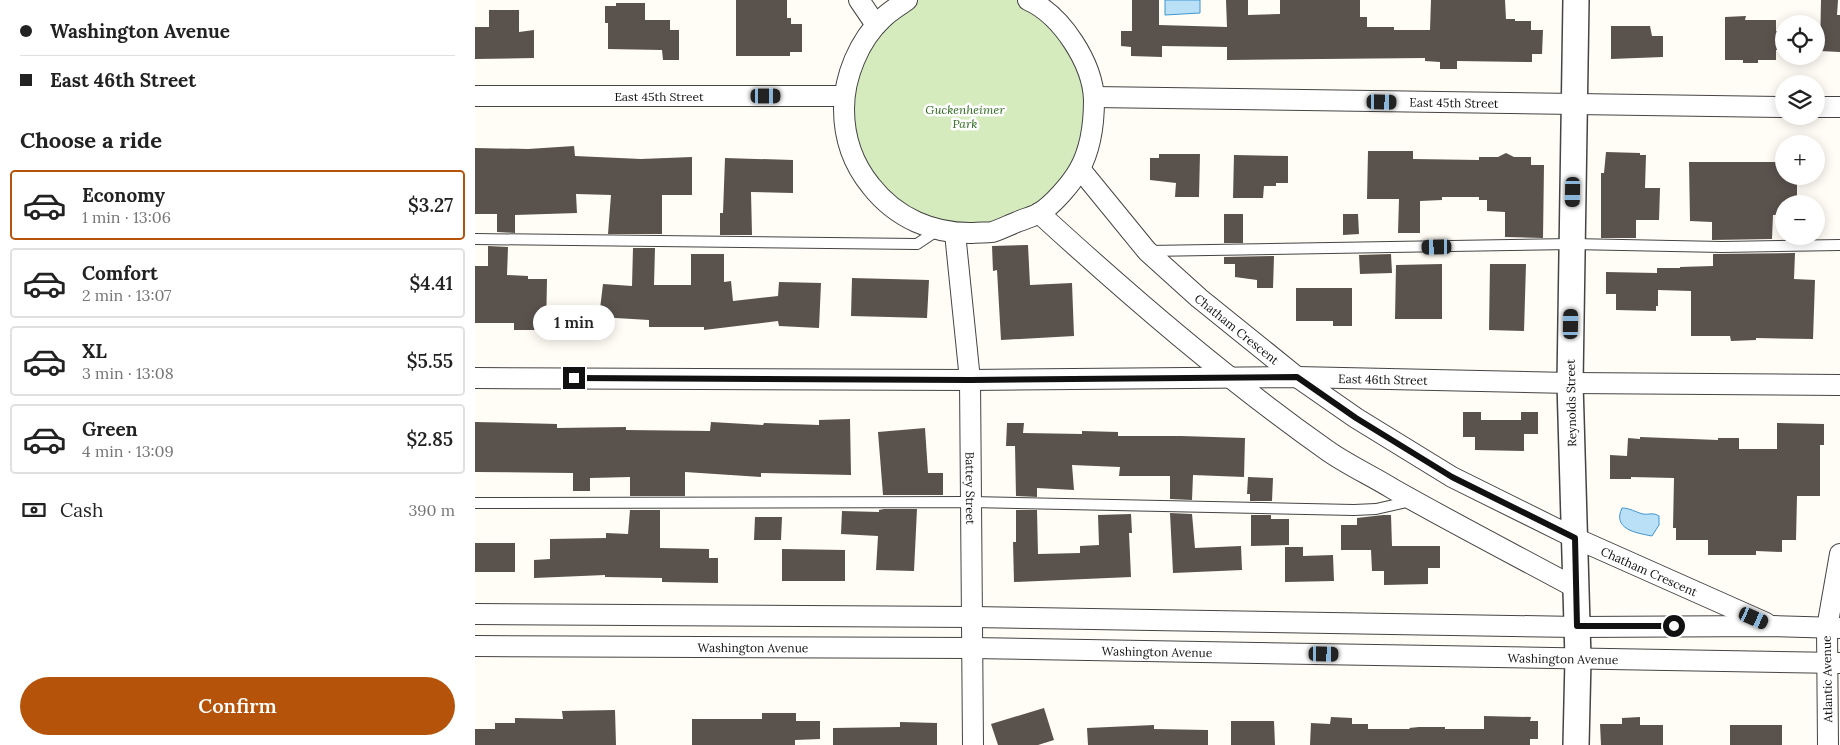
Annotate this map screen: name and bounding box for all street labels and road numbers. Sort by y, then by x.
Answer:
street label: East 45th Street [614,89,704,104]
street label: East 45th Street [1409,94,1499,110]
street label: Chatham Crescent [1192,290,1283,367]
street label: Reynolds Street [1563,359,1579,447]
street label: East 46th Street [1338,370,1428,387]
street label: Battey Street [963,452,979,525]
street label: Chatham Crescent [1599,543,1700,599]
street label: Atlantic Avenue [1819,635,1835,724]
street label: Washington Avenue [698,639,809,655]
street label: Washington Avenue [1101,643,1213,660]
street label: Washington Avenue [1507,650,1619,667]

